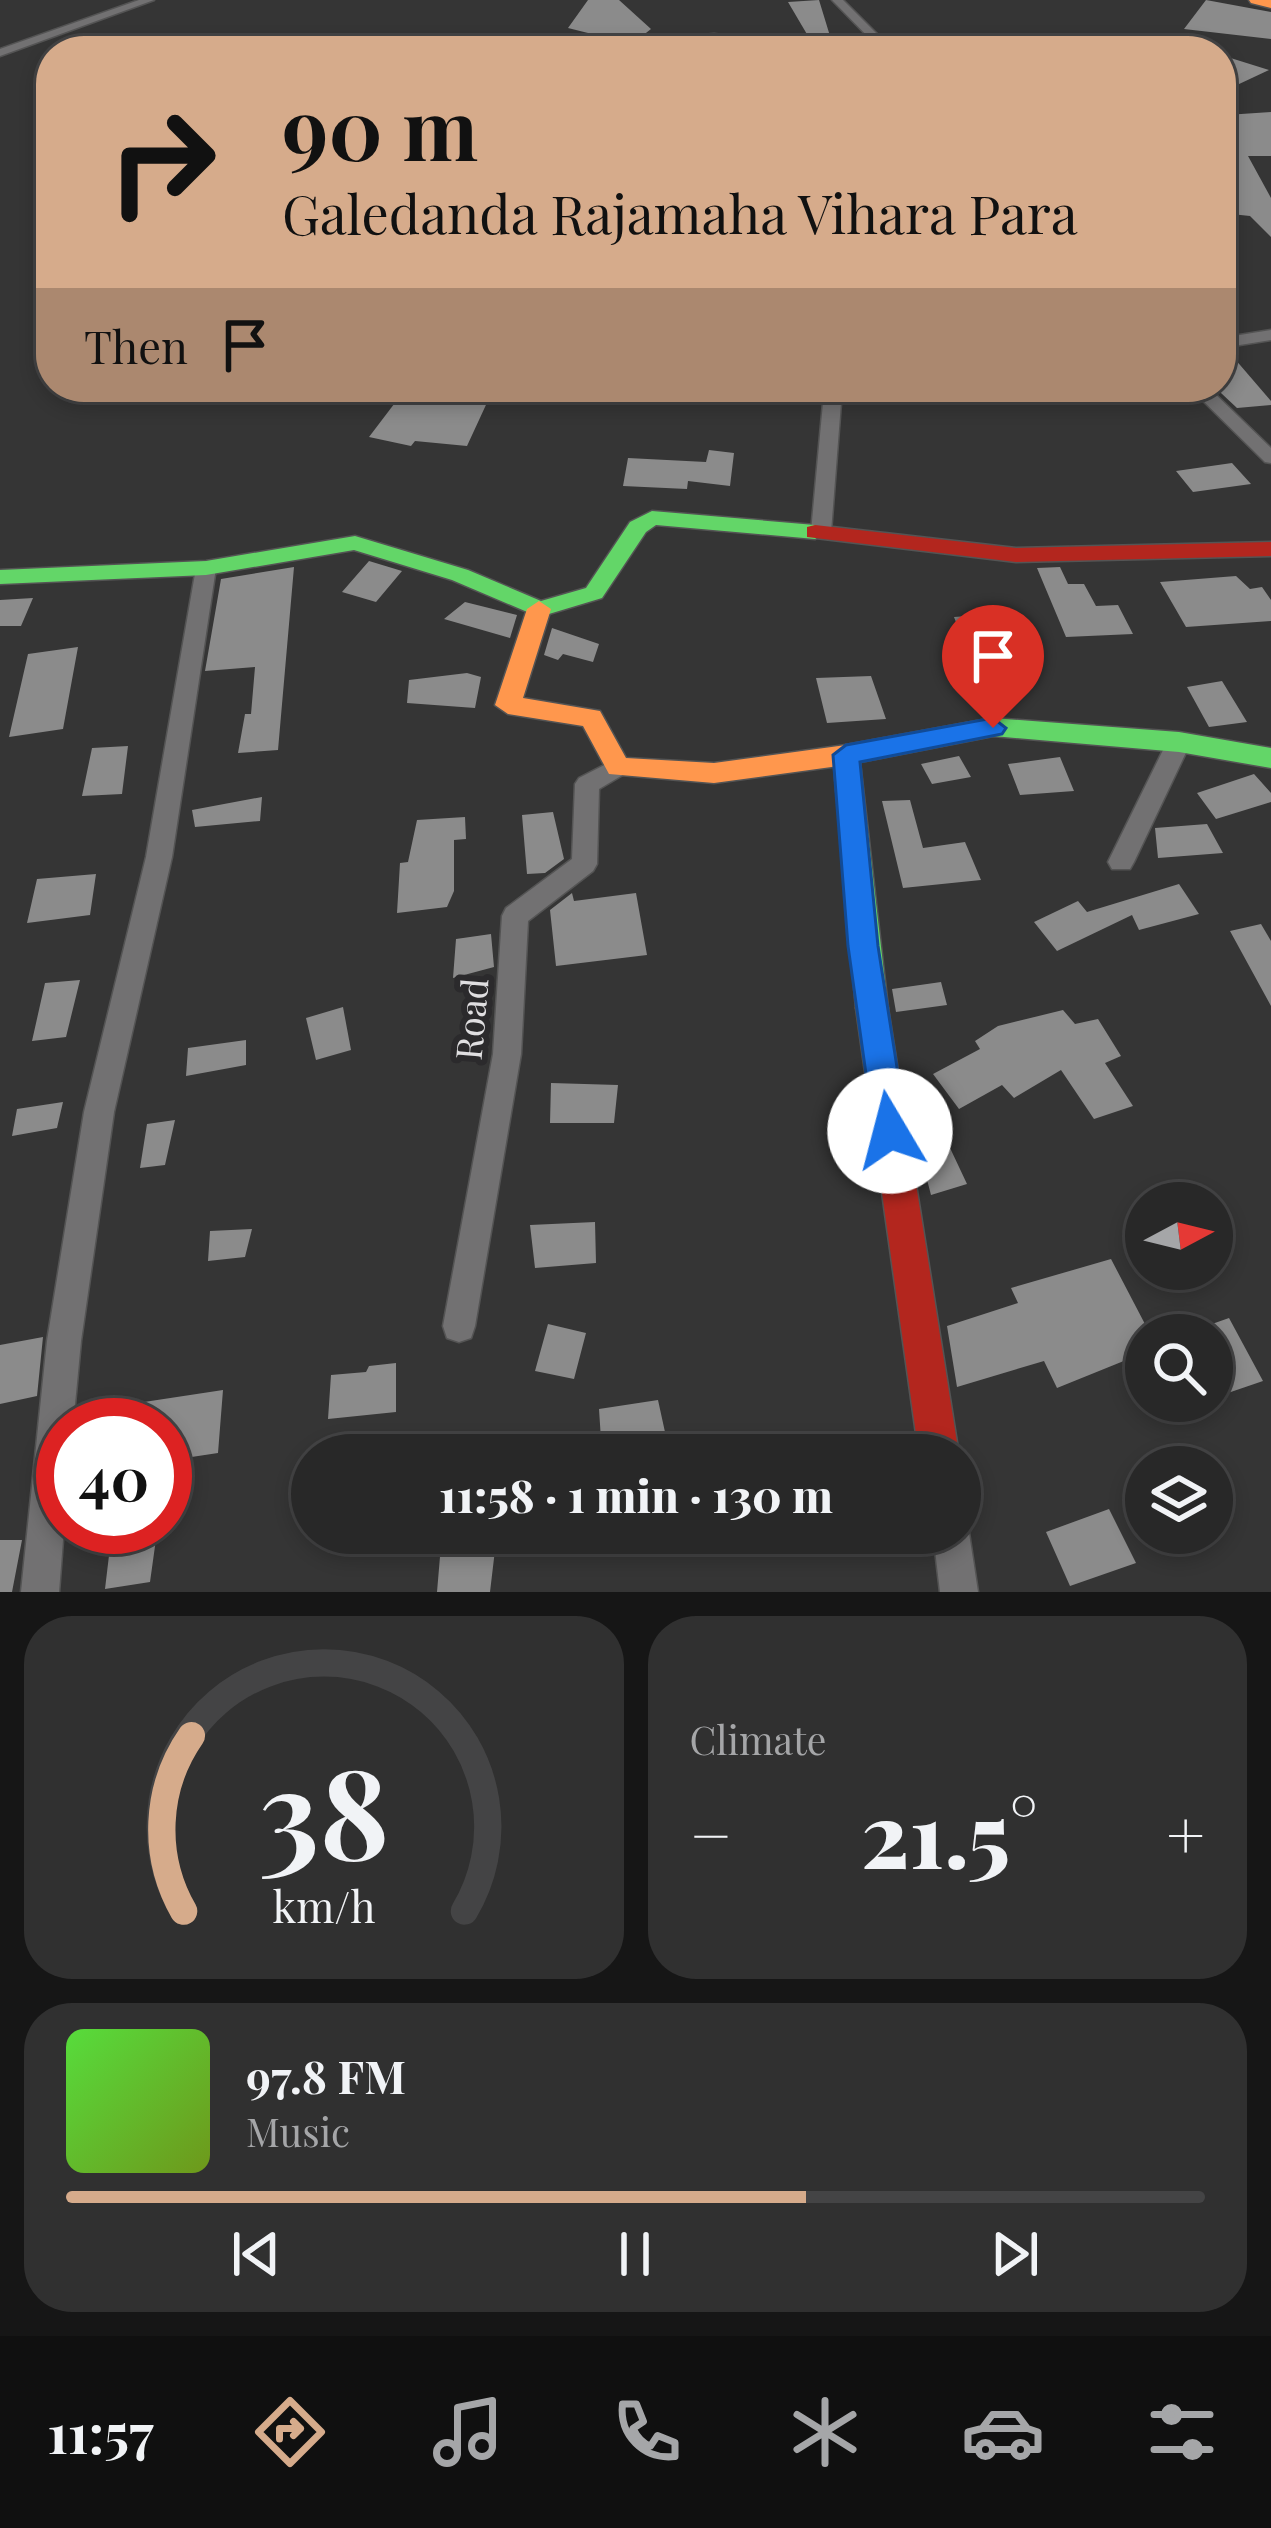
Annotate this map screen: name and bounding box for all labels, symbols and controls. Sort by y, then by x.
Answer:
text: 90 m [282,70,478,182]
icon: right [84,84,240,240]
text: Galedanda Rajamaha Vihara Para [282,177,1078,249]
icon: arrive [212,312,278,378]
text: Then [84,315,188,375]
pin [942,605,1044,728]
icon: arrive [960,623,1026,689]
street label: Road [443,976,497,1062]
position arrow [827,1068,953,1194]
north arrow [1125,1182,1233,1290]
map controls [1125,1182,1233,1554]
button: search [1125,1314,1233,1422]
speed limit sign: 40 [36,1398,192,1554]
button: layers [1125,1446,1233,1554]
text: 11:58 · 1 min · 130 m [439,1464,833,1524]
text: Climate [690,1713,827,1765]
text: 38 [258,1725,389,1891]
text: 21.5° [861,1772,1037,1892]
text: − [690,1789,732,1877]
text: + [1166,1789,1205,1877]
text: km/h [272,1876,375,1933]
text: 97.8 FM [246,2045,406,2105]
text: Music [246,2105,350,2157]
icon: previous [223,2221,289,2287]
icon: pause [602,2221,668,2287]
icon: next [982,2221,1048,2287]
icon: directions [248,2390,332,2474]
icon: music [426,2390,510,2474]
icon: phone [605,2390,689,2474]
icon: climate [783,2390,867,2474]
icon: car [961,2390,1045,2474]
icon: filters [1140,2390,1224,2474]
text: 11:57 [47,2396,154,2468]

